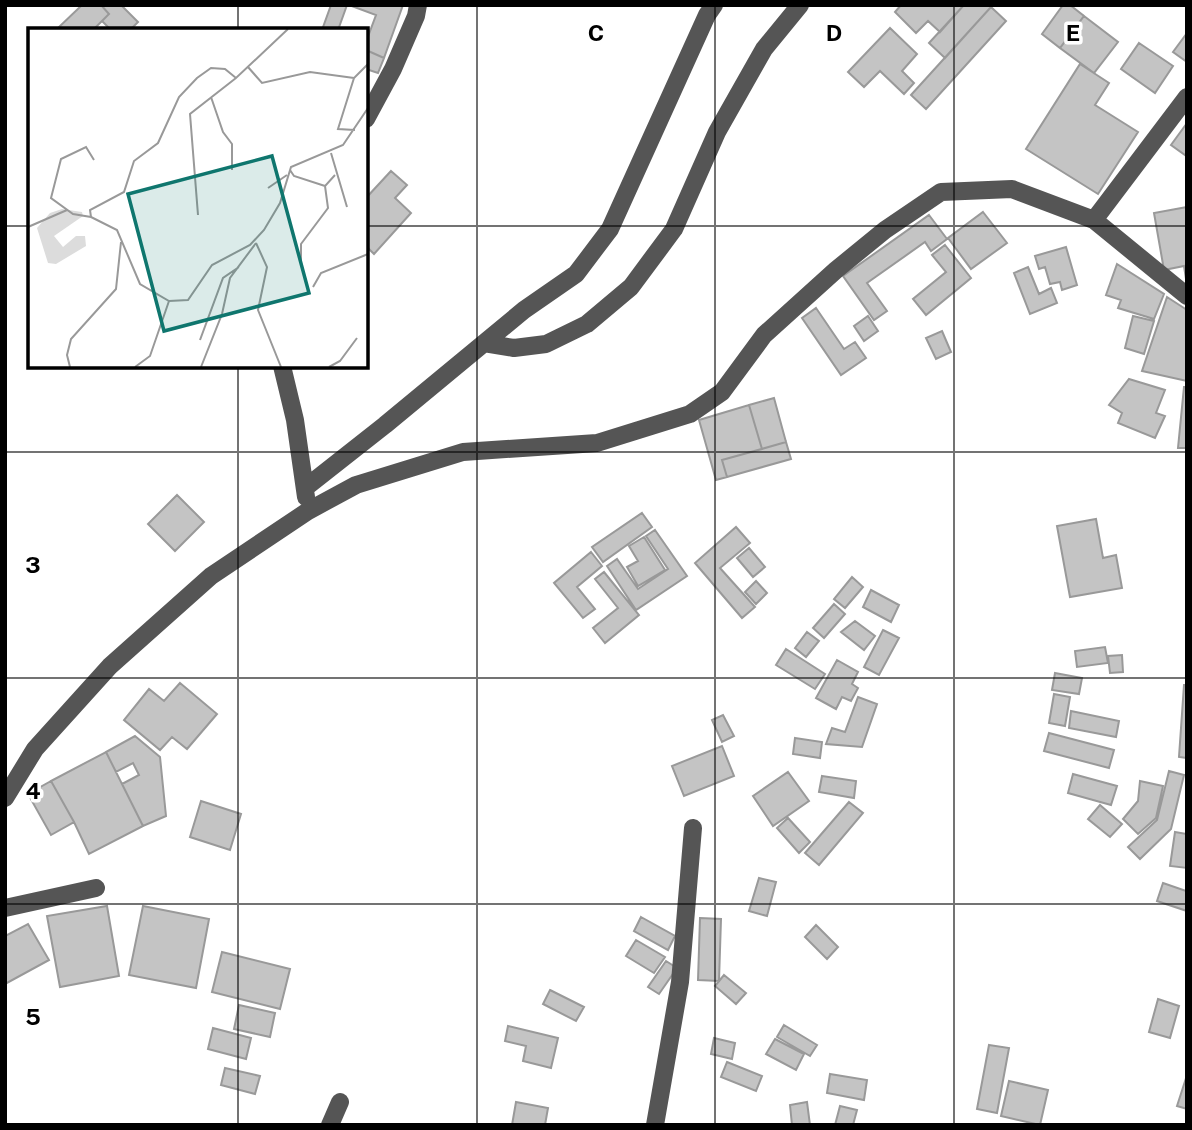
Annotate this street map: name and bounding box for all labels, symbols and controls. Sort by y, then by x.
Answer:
text: C [588,19,604,46]
text: D [826,19,842,46]
text: E [1066,19,1080,46]
inset map [28,28,368,368]
text: 3 [25,551,41,578]
text: 4 [25,777,41,804]
text: 5 [25,1003,41,1030]

